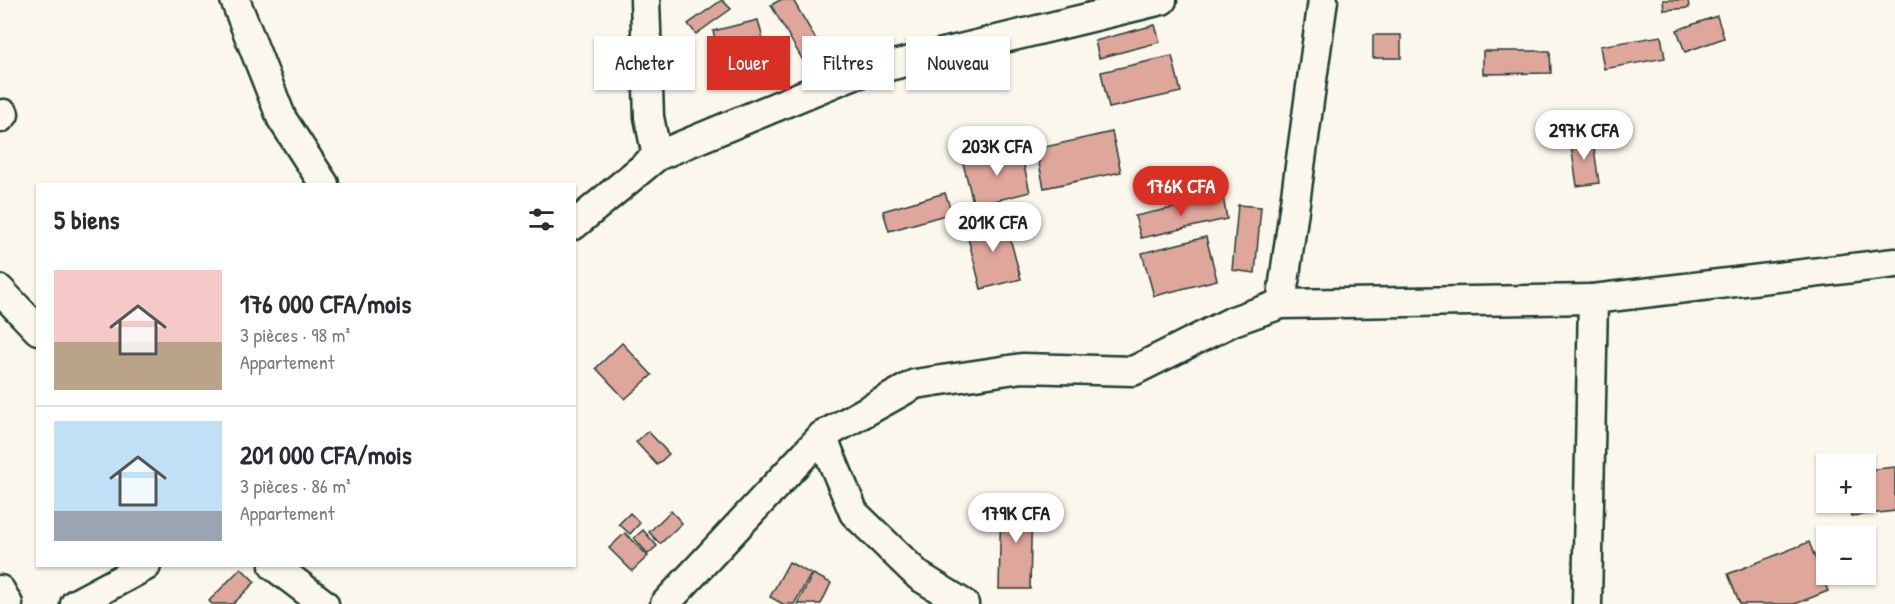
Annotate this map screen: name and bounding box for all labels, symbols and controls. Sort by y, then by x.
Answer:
chip: Acheter [594,36,695,90]
chip: Louer [707,36,790,90]
chip: Filtres [802,36,894,90]
chip: Nouveau [906,36,1010,90]
pin: 297K CFA [1522,110,1646,161]
text: 297K CFA [1549,116,1619,143]
pin: 203K CFA [935,126,1059,177]
text: 203K CFA [962,132,1032,159]
pin: 176K CFA [1119,166,1243,217]
text: 176K CFA [1147,172,1215,199]
text: 5 biens [54,202,120,237]
pin: 201K CFA [931,202,1055,253]
icon: filters [525,203,558,236]
text: 201K CFA [959,208,1027,235]
text: 176 000 CFA/mois [240,286,411,321]
icon: home [102,294,174,366]
text: 3 pièces · 98 m² [240,321,350,348]
text: Appartement [240,348,335,375]
text: 201 000 CFA/mois [240,437,412,472]
icon: home [102,445,174,517]
map controls [1816,453,1876,585]
button: + [1816,453,1876,513]
text: 3 pièces · 86 m² [240,472,351,499]
pin: 179K CFA [954,493,1078,544]
text: Appartement [240,499,335,526]
text: 179K CFA [982,499,1050,526]
button: − [1816,525,1876,585]

